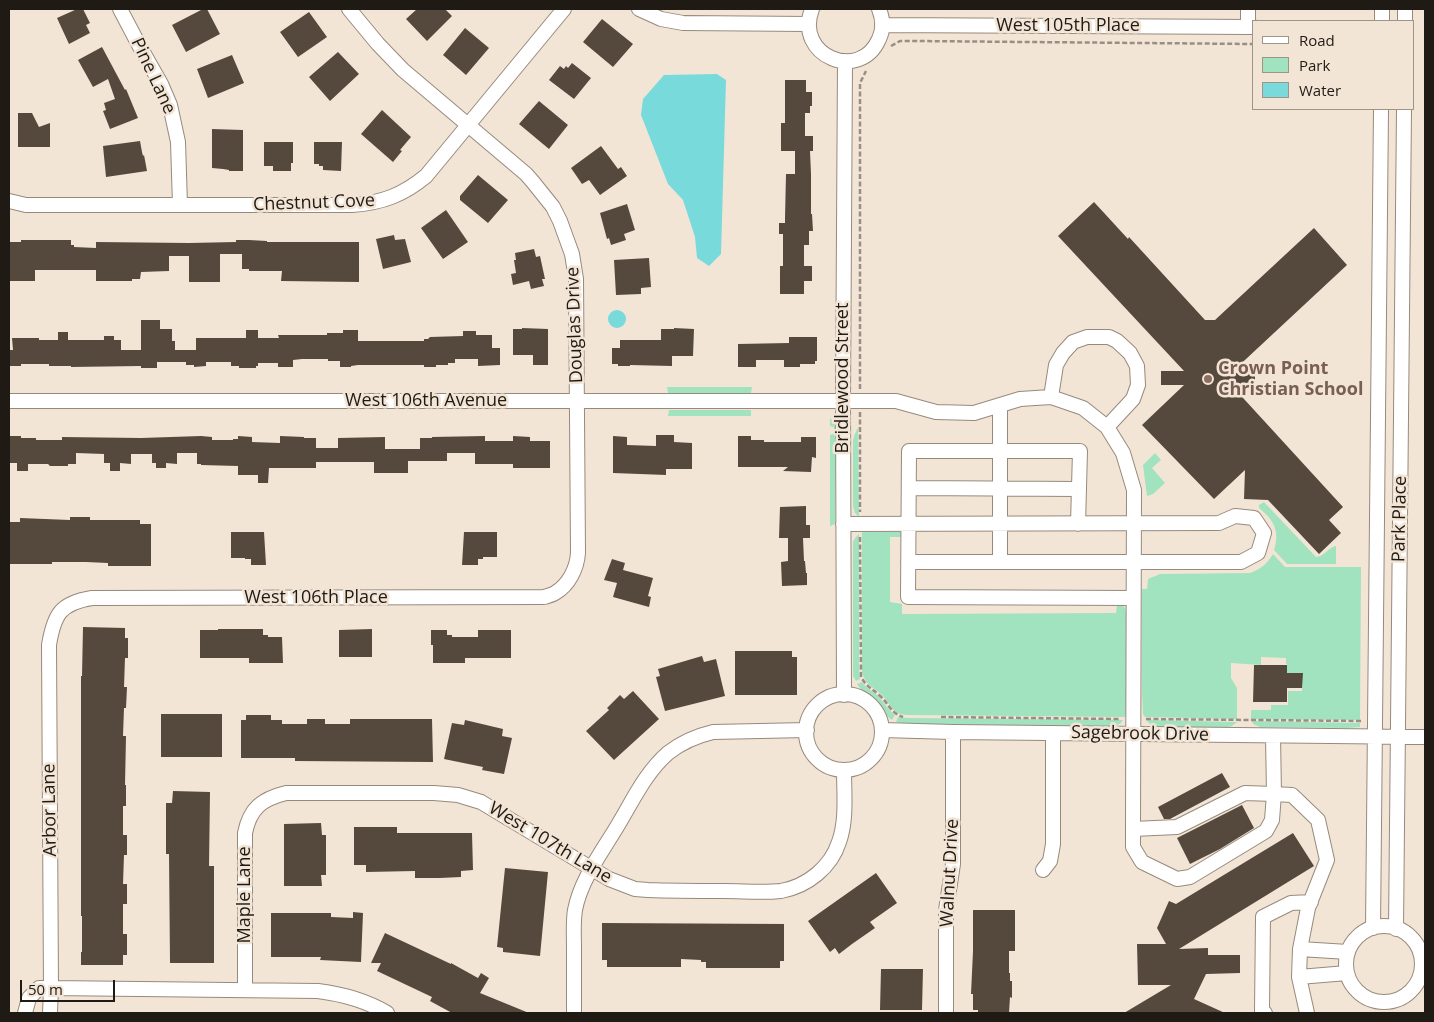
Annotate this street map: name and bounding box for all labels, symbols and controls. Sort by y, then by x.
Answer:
street label: West 105th Place [996,15,1140,37]
legend [1252,20,1414,110]
text: Road [1299,30,1335,50]
street label: Pine Lane [126,34,180,118]
text: Park [1299,55,1330,75]
text: Water [1299,80,1341,100]
street label: Chestnut Cove [253,190,375,216]
street label: Douglas Drive [562,266,588,384]
street label: Bridlewood Street [832,303,854,453]
place label: Crown Point Christian School [1218,358,1363,400]
marker: Crown Point Christian School [1202,373,1214,385]
street label: West 106th Avenue [345,390,507,412]
street label: Park Place [1388,476,1412,562]
street label: West 106th Place [244,587,388,609]
street label: Sagebrook Drive [1071,722,1209,746]
street label: Arbor Lane [38,763,62,857]
street label: West 107th Lane [484,798,616,888]
street label: Walnut Drive [936,818,964,928]
street label: Maple Lane [234,846,256,944]
scale bar [22,970,118,1002]
text: 50 m [28,979,63,999]

